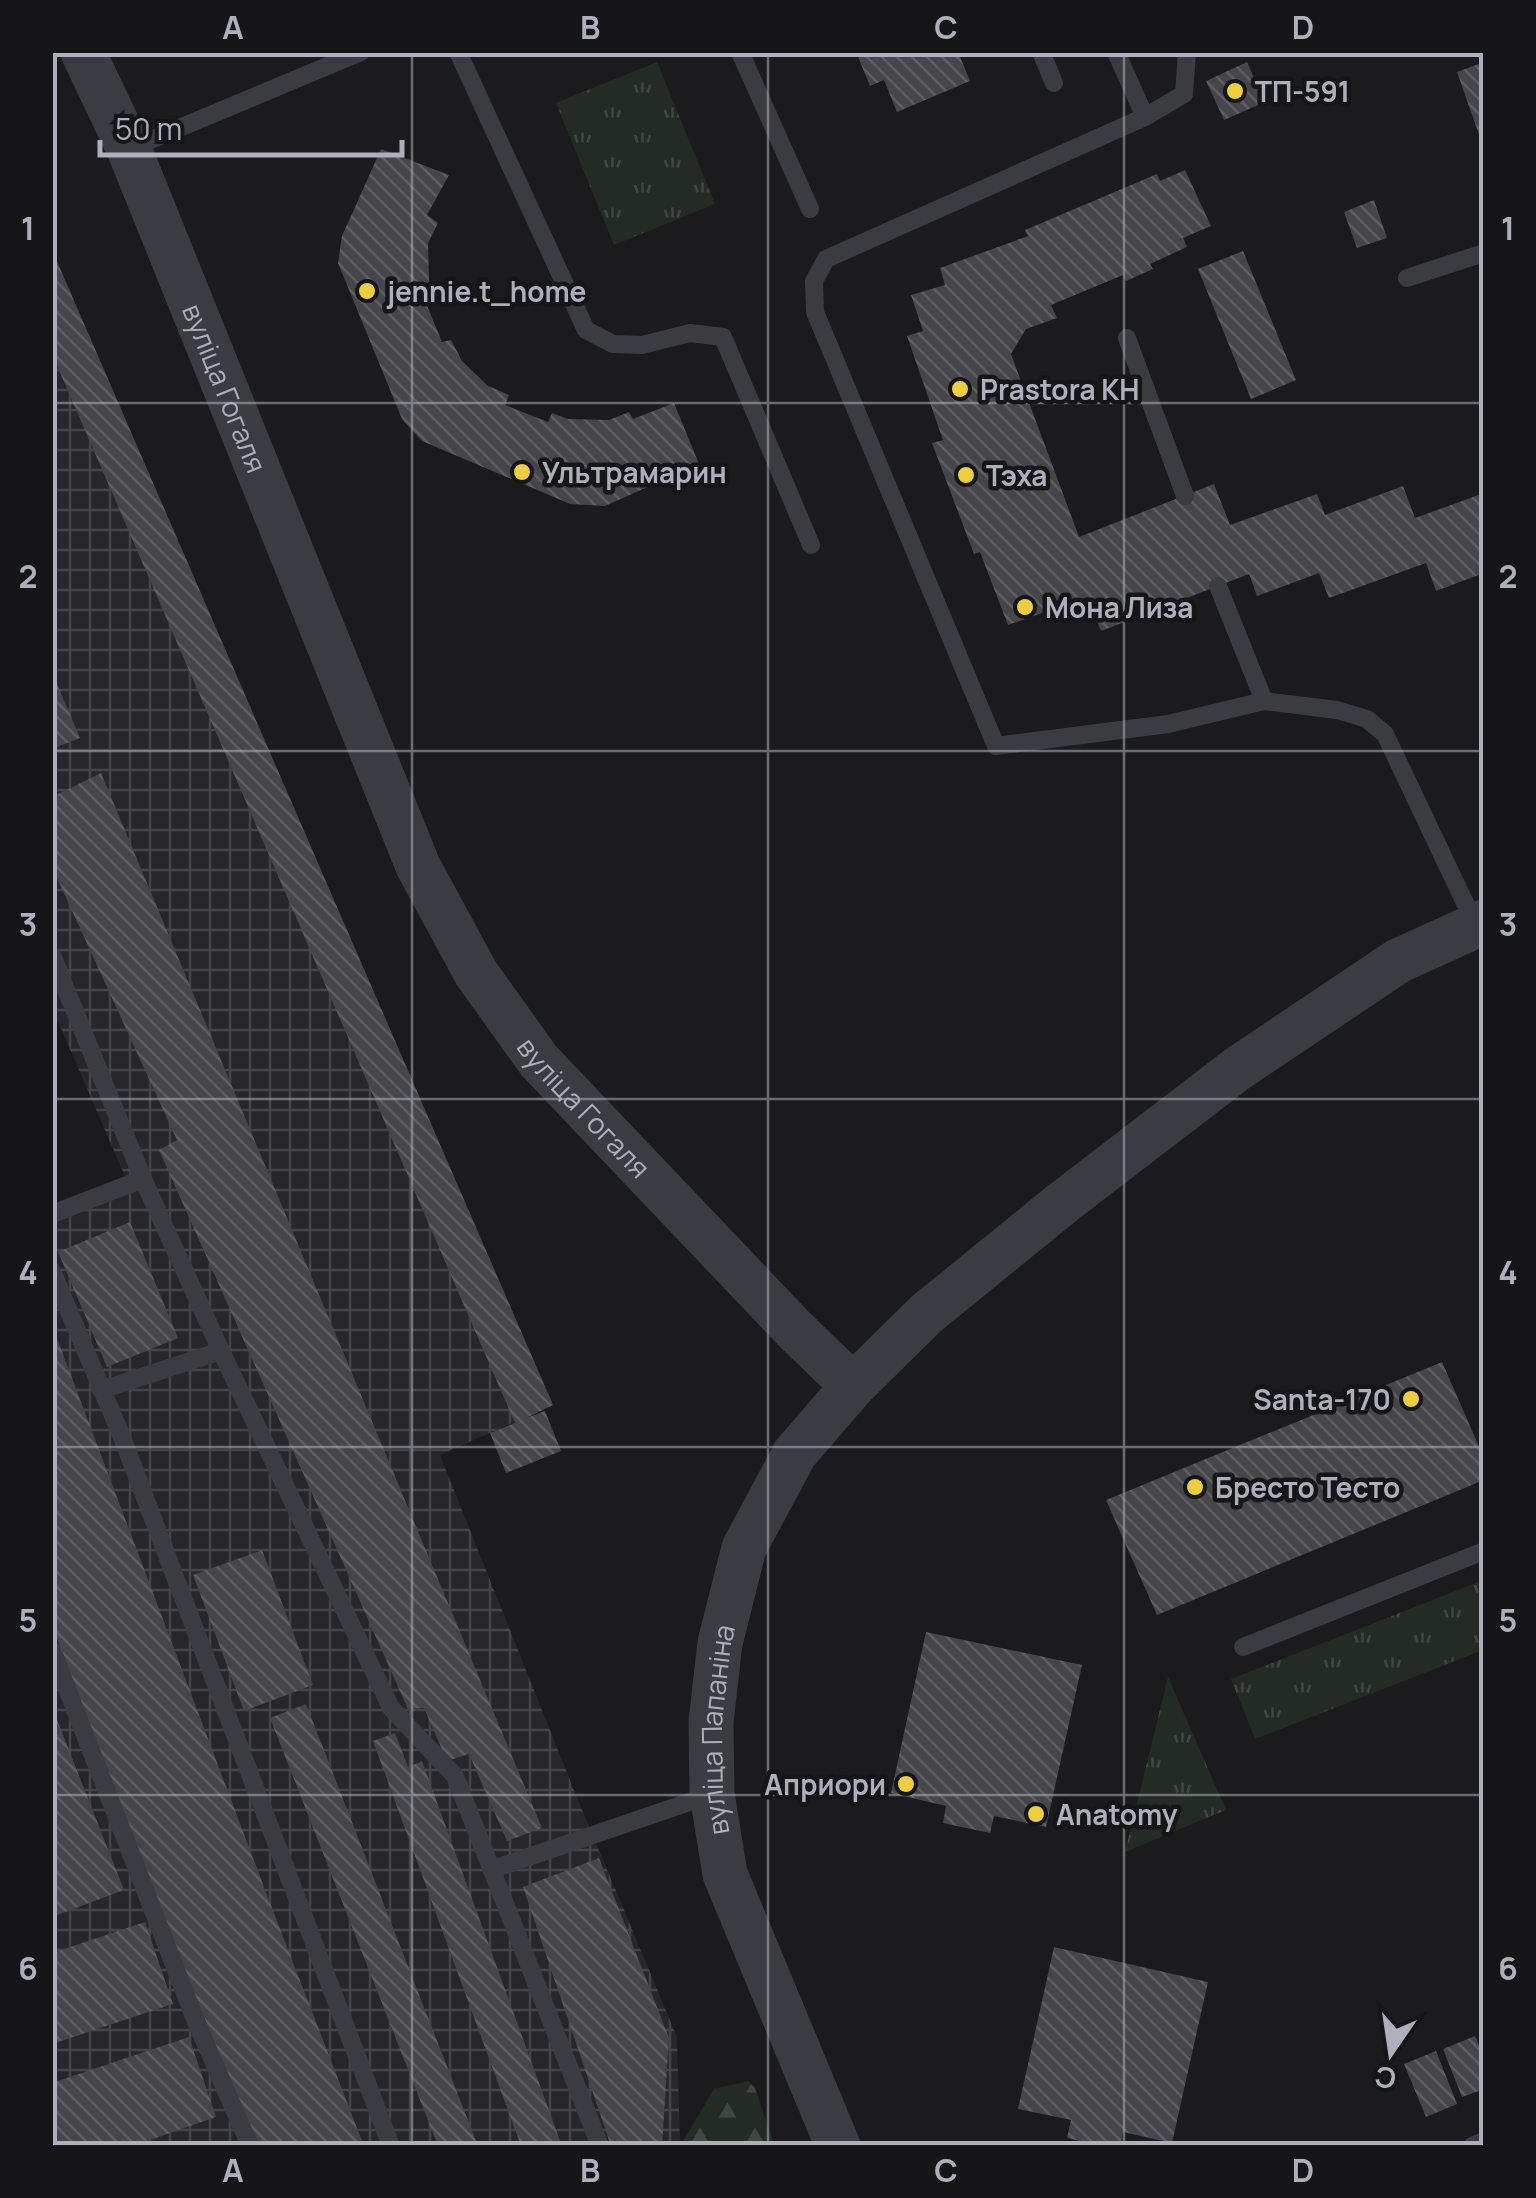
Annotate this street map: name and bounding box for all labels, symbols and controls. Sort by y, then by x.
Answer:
text: A [222,5,244,49]
text: B [580,5,600,49]
text: C [934,5,958,49]
text: D [1292,5,1314,49]
place label: ТП-591 [1255,72,1350,110]
marker: ТП-591 [1224,80,1246,102]
scale bar [100,95,402,157]
text: 50 m [115,108,182,149]
text: 1 [21,206,35,250]
text: 1 [1501,206,1515,250]
place label: jennie.t_home [386,272,586,310]
marker: jennie.t_home [356,280,378,302]
street label: вуліца Гогаля [174,298,276,478]
place label: Prastora KH [980,370,1140,408]
marker: Prastora KH [949,378,971,400]
place label: Ультрамарин [542,453,727,491]
place label: Тэха [986,456,1047,494]
marker: Ультрамарин [511,461,533,483]
marker: Тэха [955,464,977,486]
text: 2 [18,554,38,598]
text: 2 [1498,554,1518,598]
place label: Мона Лиза [1045,588,1193,626]
marker: Мона Лиза [1014,596,1036,618]
text: 3 [19,902,37,946]
text: 3 [1499,902,1517,946]
street label: вуліца Гогаля [509,1030,659,1186]
text: 4 [18,1250,38,1294]
text: 4 [1498,1250,1518,1294]
place label: Santa-170 [1253,1380,1391,1418]
marker: Santa-170 [1400,1388,1422,1410]
place label: Бресто Тесто [1215,1468,1400,1506]
marker: Бресто Тесто [1184,1476,1206,1498]
text: 5 [19,1598,37,1642]
text: 5 [1499,1598,1517,1642]
street label: вуліца Папаніна [692,1620,743,1838]
place label: Априори [764,1765,886,1803]
marker: Априори [895,1773,917,1795]
place label: Anatomy [1056,1795,1178,1833]
marker: Anatomy [1025,1803,1047,1825]
text: 6 [18,1946,38,1990]
text: 6 [1498,1946,1518,1990]
north arrow [1341,2003,1441,2103]
text: С [1371,2057,1400,2099]
text: A [222,2148,244,2192]
text: B [580,2148,600,2192]
text: C [934,2148,958,2192]
text: D [1292,2148,1314,2192]

